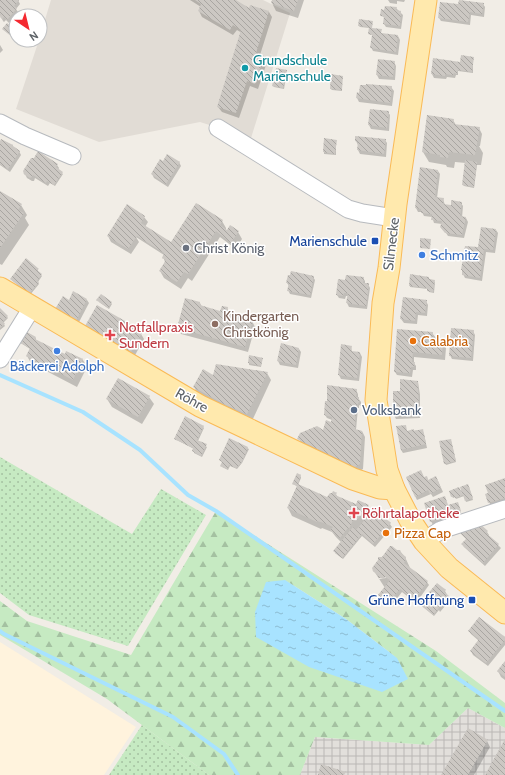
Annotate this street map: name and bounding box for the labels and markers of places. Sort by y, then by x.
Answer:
place label: Grundschule Marienschule [253,51,331,85]
marker: Grundschule Marienschule [240,63,250,73]
place label: Marienschule [289,232,367,250]
marker: Marienschule [370,236,380,246]
place label: Christ König [194,239,265,257]
marker: Christ König [181,243,191,253]
place label: Schmitz [430,246,479,264]
marker: Schmitz [417,250,427,260]
place label: Kindergarten Christkönig [223,307,299,341]
place label: Notfallpraxis Sundern [119,318,193,352]
marker: Kindergarten Christkönig [210,319,220,329]
marker: Notfallpraxis Sundern [104,329,116,341]
place label: Calabria [421,332,469,350]
marker: Calabria [408,336,418,346]
marker: Bäckerei Adolph [52,346,62,356]
place label: Bäckerei Adolph [10,357,104,375]
place label: Volksbank [362,401,422,419]
marker: Volksbank [349,405,359,415]
place label: Röhrtalapotheke [362,504,459,522]
marker: Röhrtalapotheke [349,508,359,518]
place label: Pizza Cap [394,524,451,542]
marker: Pizza Cap [381,528,391,538]
place label: Grüne Hoffnung [368,591,465,609]
marker: Grüne Hoffnung [467,595,477,605]

